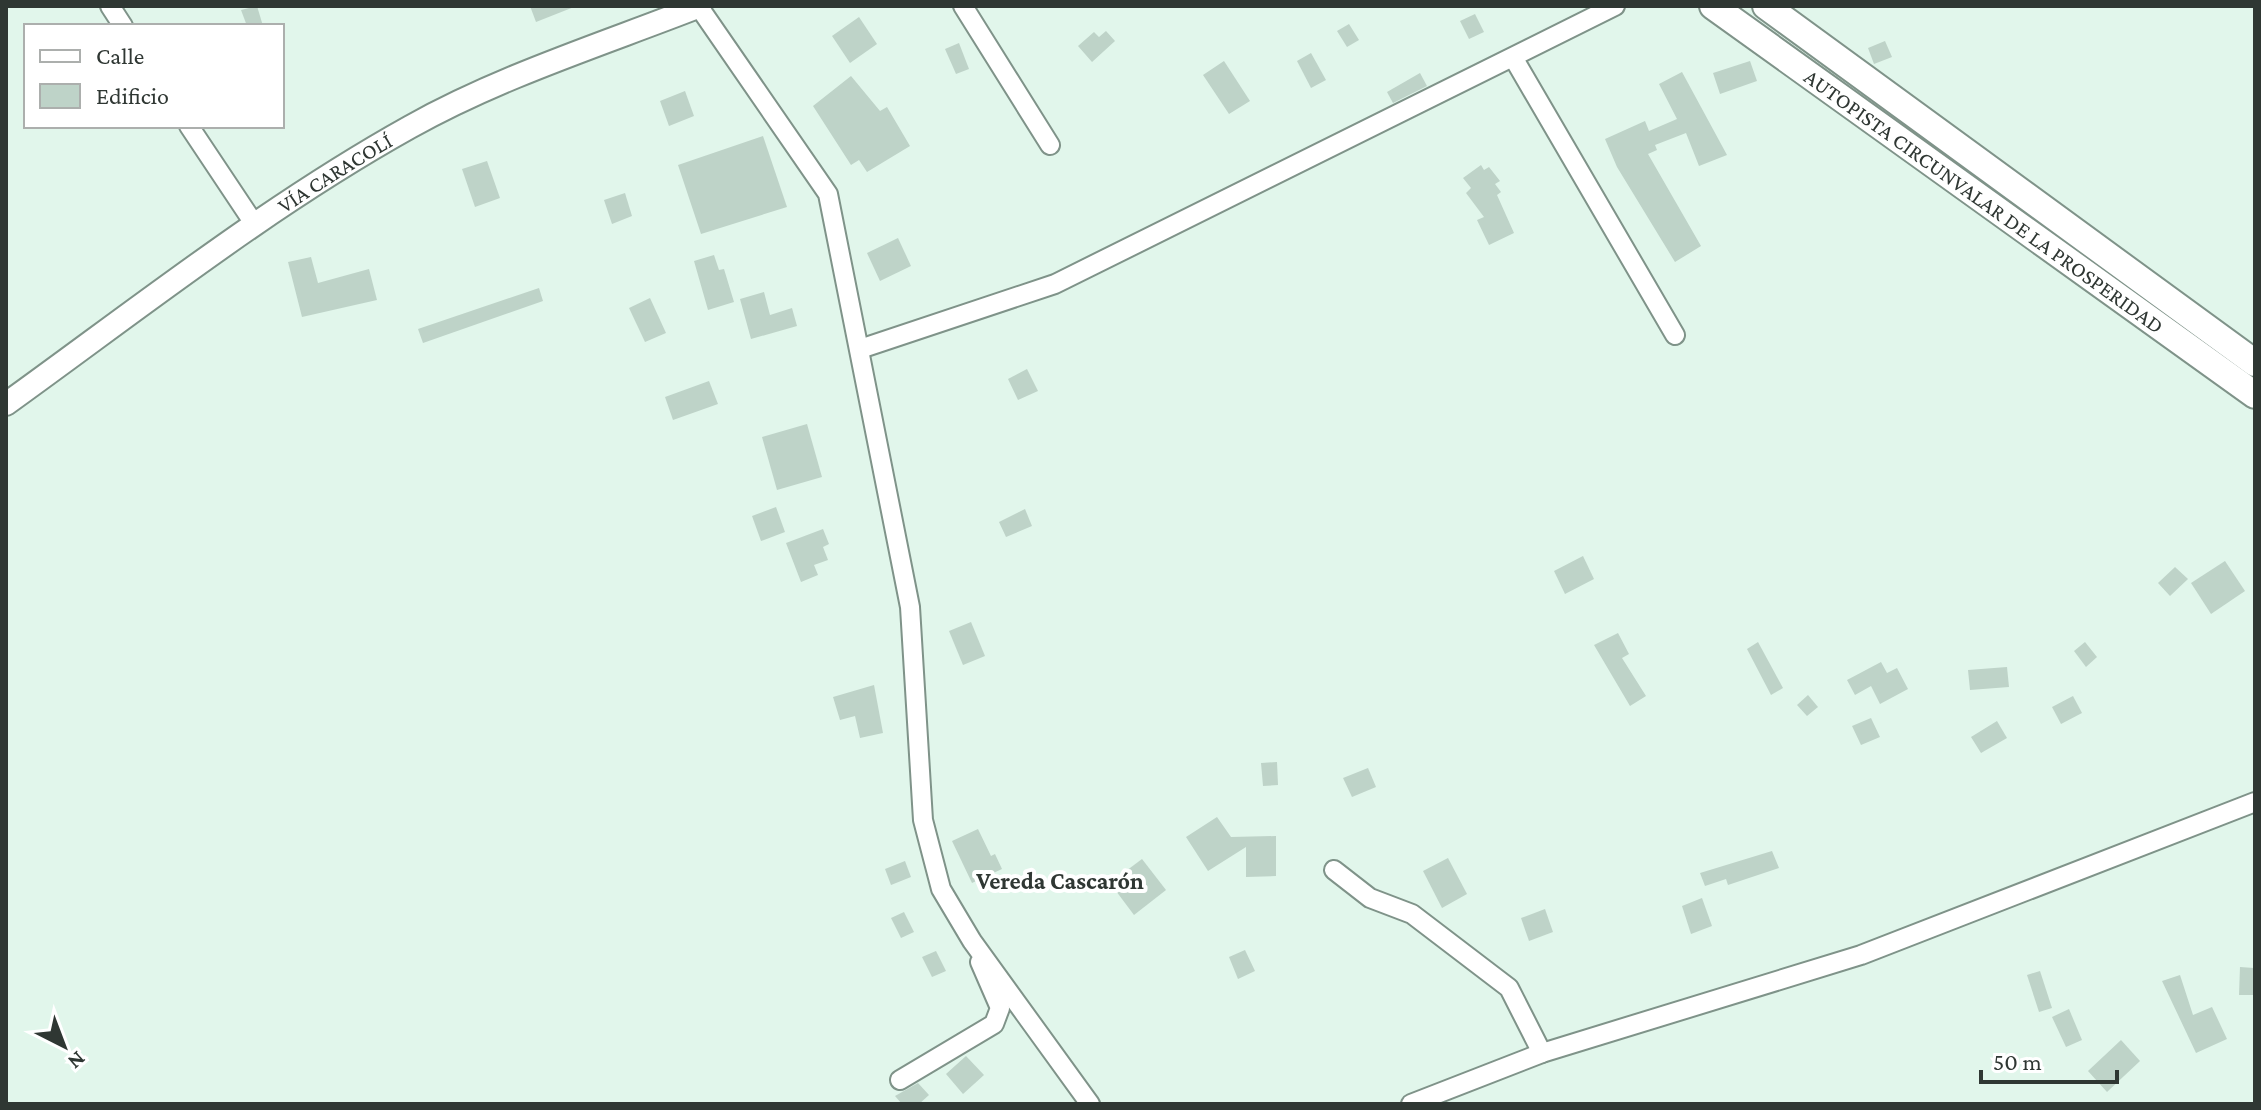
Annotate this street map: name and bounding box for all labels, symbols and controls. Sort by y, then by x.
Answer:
legend [24,24,284,128]
text: Calle [96,42,144,69]
street label: AUTOPISTA CIRCUNVALAR DE LA PROSPERIDAD [1800,63,2169,338]
text: Edificio [96,82,169,109]
street label: VÍA CARACOLÍ [273,127,397,218]
district label: Vereda Cascarón [975,867,1144,894]
north arrow [24,1006,104,1086]
scale bar [1981,1034,2117,1084]
text: N [63,1046,91,1075]
text: 50 m [1993,1048,2042,1075]

